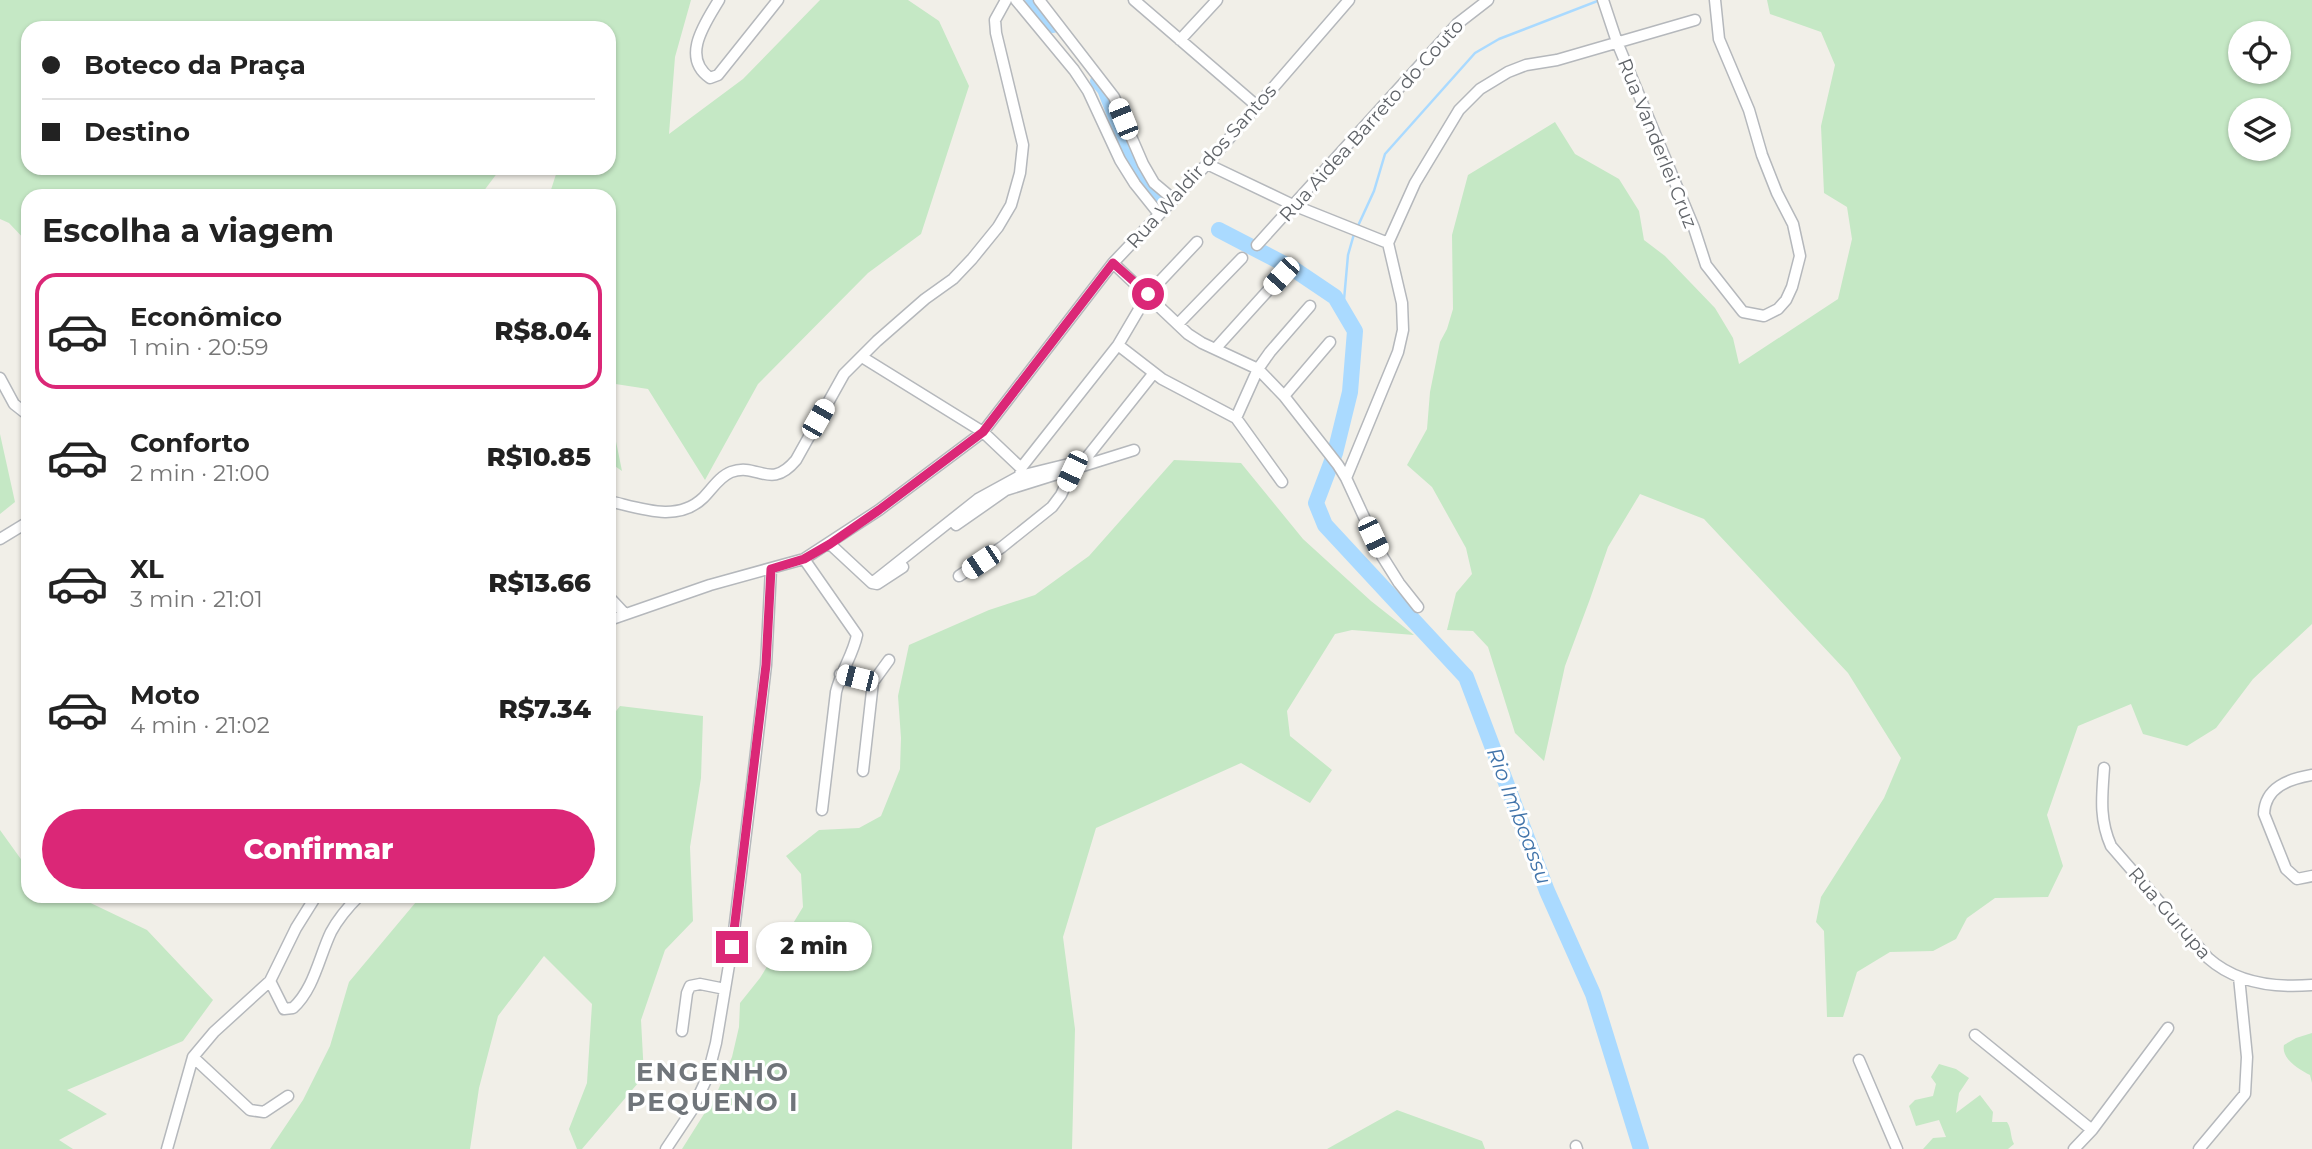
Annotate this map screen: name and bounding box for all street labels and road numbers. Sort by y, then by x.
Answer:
street label: Rua Aidea Barreto do Couto [1274,14,1468,226]
street label: Rua Vanderlei Cruz [1613,55,1702,231]
street label: Rua Waldir dos Santos [1122,79,1281,253]
street label: Rua Gurupa [2123,863,2216,964]

